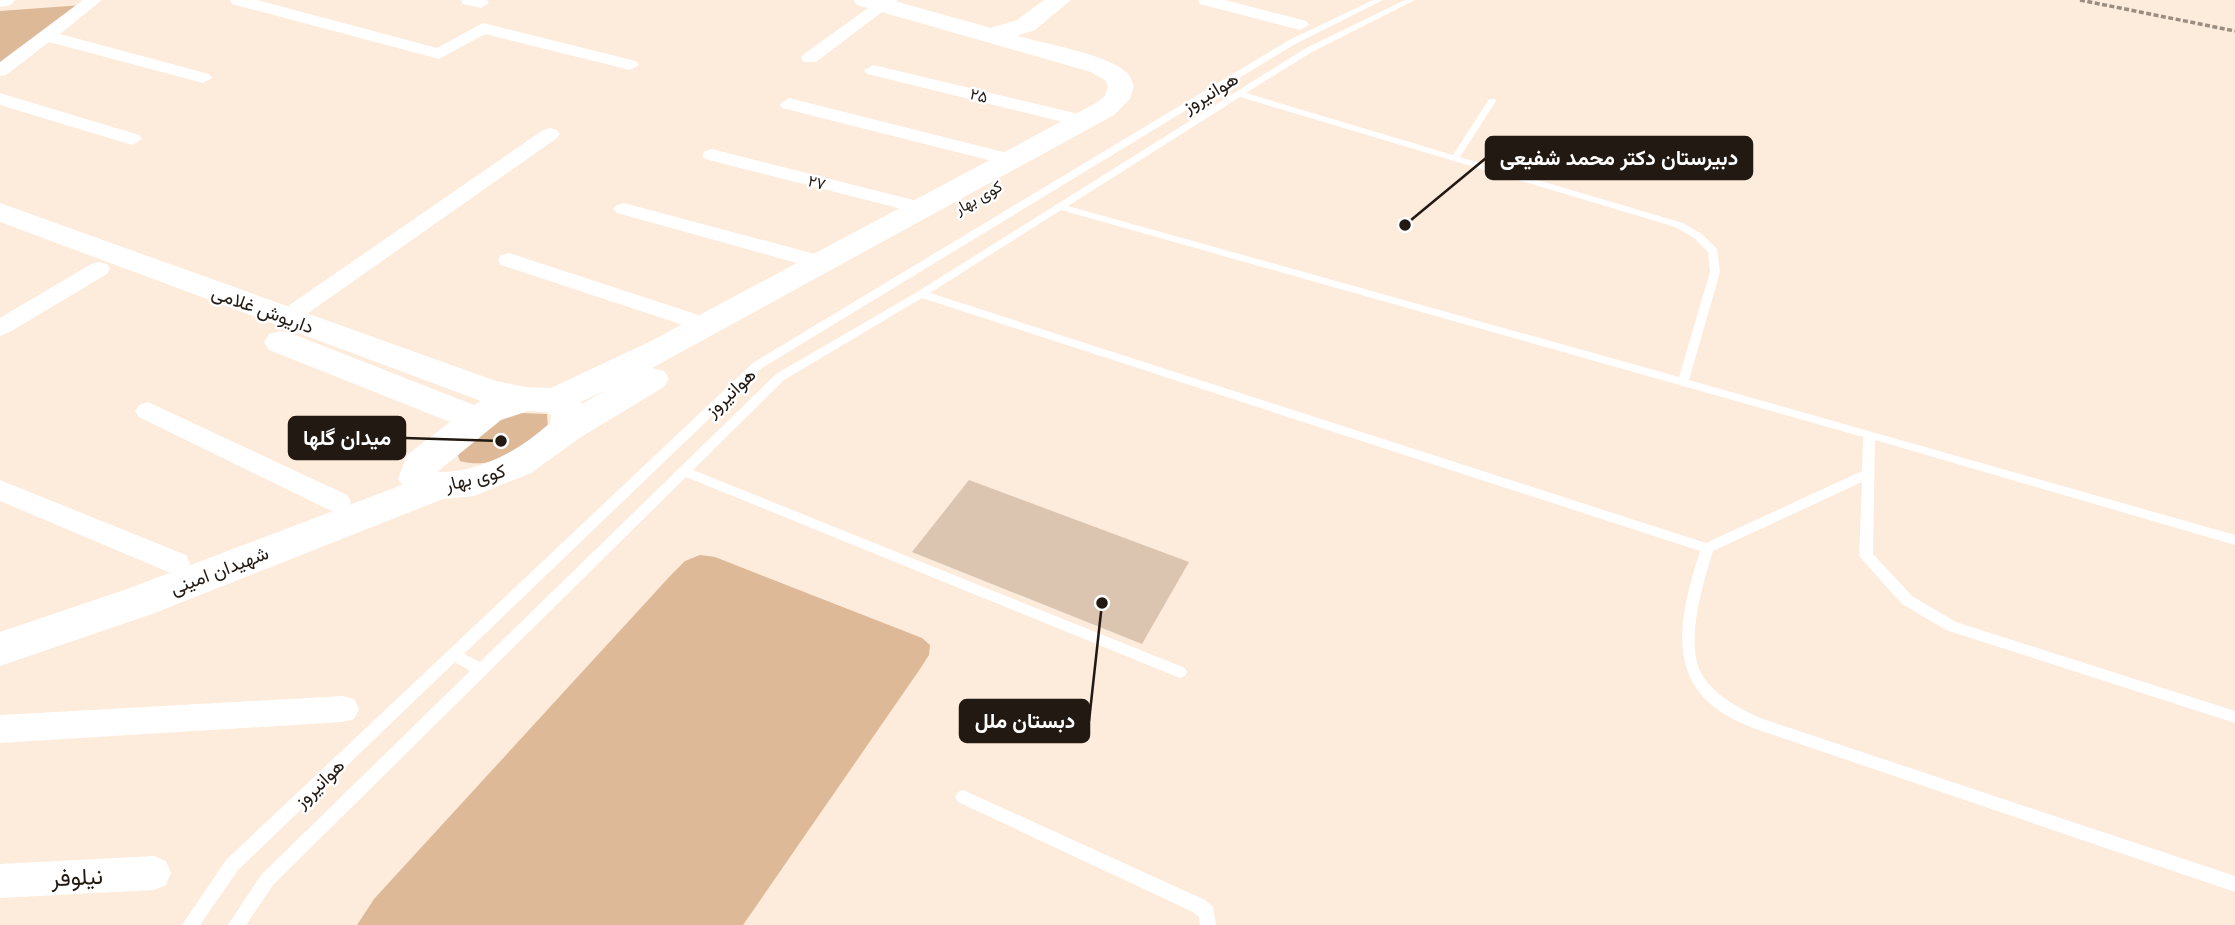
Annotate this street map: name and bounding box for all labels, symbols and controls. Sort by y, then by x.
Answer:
street label: هوانیروز [1177,66,1242,119]
street label: ۲۵ [968,83,990,107]
callout: دبیرستان دکتر محمد شفیعی [1486,137,1752,179]
text: دبیرستان دکتر محمد شفیعی [1500,144,1738,171]
street label: ۲۷ [806,170,828,194]
street label: کوی بهار [950,176,1006,220]
street label: داریوش غلامی [209,279,317,339]
street label: هوانیروز [699,362,761,422]
callout: میدان گلها [289,417,405,459]
text: میدان گلها [303,424,391,451]
street label: کوی بهار [441,458,508,496]
street label: شهیدان امینی [166,540,272,600]
callout: دبستان ملل [960,700,1089,742]
text: دبستان ملل [975,707,1075,733]
street label: هوانیروز [288,753,349,814]
street label: نیلوفر [49,861,104,893]

